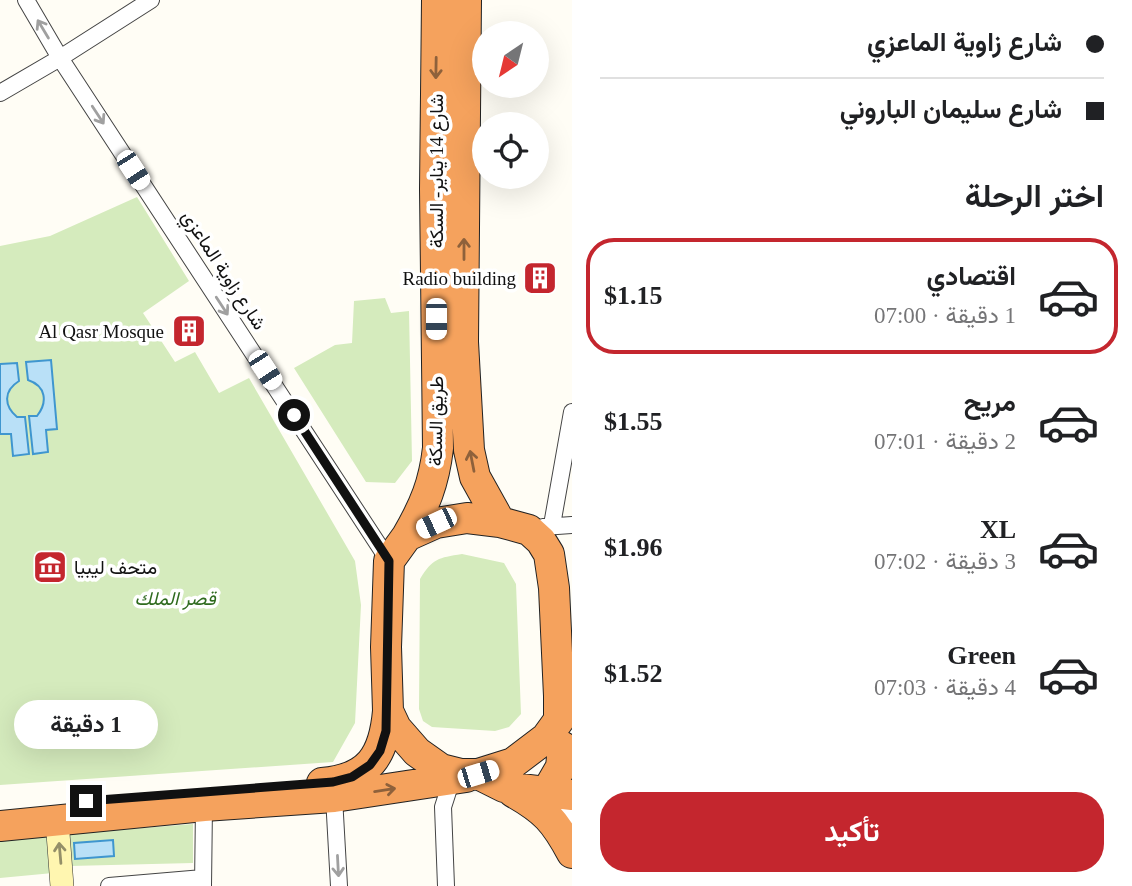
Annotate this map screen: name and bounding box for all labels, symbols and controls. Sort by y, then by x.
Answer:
one-way arrow [36,19,50,39]
north arrow [472,21,550,98]
map controls [472,21,549,189]
text: شارع زاوية الماعزي [867,28,1062,57]
one-way arrow [430,56,443,79]
street label: شارع 14 يناير- السكة [426,94,449,248]
text: شارع سليمان الباروني [840,95,1062,124]
one-way arrow [91,105,105,124]
button: locate [472,112,549,189]
car [113,147,154,193]
text: اختر الرحلة [965,178,1104,214]
street label: شارع زاوية الماعزي [173,206,270,336]
one-way arrow [457,238,471,261]
building icon: Radio building [521,259,559,297]
text: اقتصادي [927,262,1016,291]
icon: car [1037,265,1100,328]
place label: Radio building [403,268,516,289]
text: $1.15 [604,281,663,310]
one-way arrow [216,295,230,315]
car [426,298,447,340]
text: 1 دقيقة · 07:00 [874,303,1016,328]
building icon: Al Qasr Mosque [170,312,208,350]
place label: Al Qasr Mosque [38,321,164,342]
car [245,347,286,393]
street label: طريق السكة [425,376,448,466]
text: مريح [964,388,1016,417]
icon: car [1037,391,1100,454]
route start [278,399,310,431]
text: $1.55 [604,407,663,436]
text: 2 دقيقة · 07:01 [874,429,1016,454]
one-way arrow [464,450,478,473]
car [413,505,460,541]
text: XL [980,515,1016,544]
icon: car [1037,517,1100,580]
text: $1.96 [604,533,663,562]
museum icon: متحف ليبيا [31,548,69,586]
text: 3 دقيقة · 07:02 [874,549,1016,574]
place label: متحف ليبيا [74,557,157,579]
park label: قصر الملك [134,588,218,610]
text: Green [947,641,1016,670]
icon: car [1037,643,1100,706]
text: $1.52 [604,659,663,688]
text: 4 دقيقة · 07:03 [874,675,1016,700]
callout: 1 دقيقة [14,700,158,748]
text: 1 دقيقة [50,712,122,737]
car [455,758,502,790]
one-way arrow [373,783,396,796]
route end [70,785,102,817]
button: تأكيد [600,792,1104,872]
one-way arrow [53,842,66,865]
one-way arrow [331,854,344,877]

